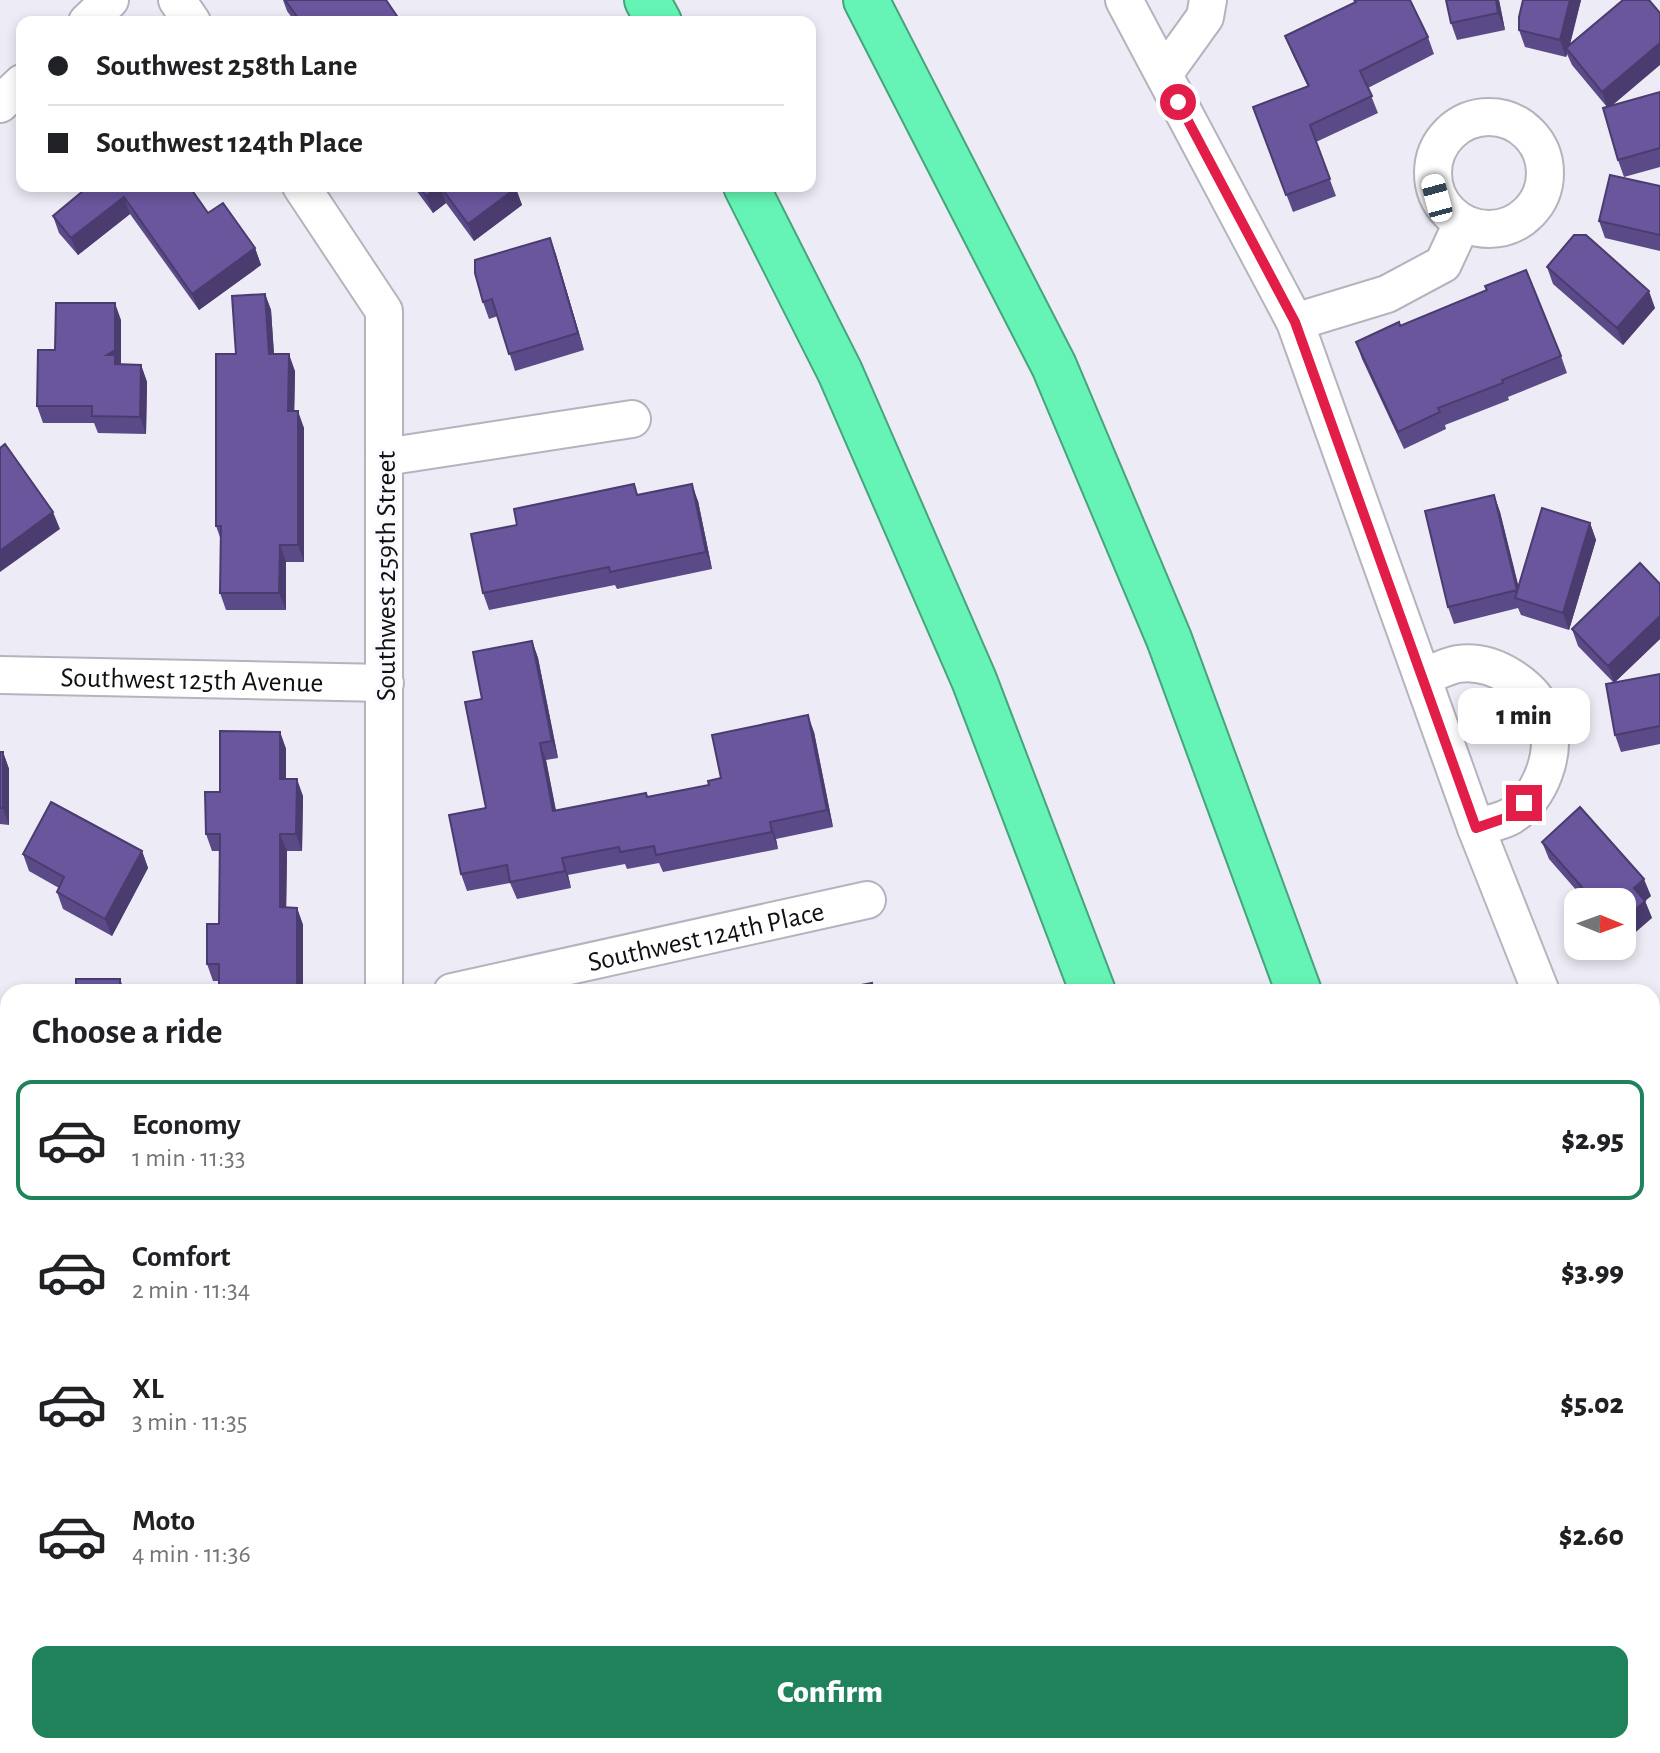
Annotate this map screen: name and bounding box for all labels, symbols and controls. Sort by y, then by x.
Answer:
text: Southwest 258th Lane [96,51,357,81]
route start [1160,84,1196,120]
text: Southwest 124th Place [96,128,363,158]
car [1419,172,1455,224]
street label: Southwest 259th Street [373,451,401,701]
street label: Southwest 125th Avenue [60,664,324,698]
callout: 1 min [1458,687,1590,743]
text: 1 min [1496,703,1552,729]
route end [1506,785,1542,821]
north arrow [1564,888,1636,960]
map controls [1564,888,1636,960]
street label: Southwest 124th Place [586,898,827,977]
text: Choose a ride [32,1014,222,1050]
icon: car [36,1104,108,1176]
text: Economy [132,1110,241,1140]
text: $2.95 [1561,1125,1624,1155]
text: 1 min · 11:33 [132,1145,246,1171]
icon: car [36,1236,108,1308]
text: Comfort [132,1242,231,1272]
text: $3.99 [1561,1257,1624,1287]
text: 2 min · 11:34 [132,1277,250,1303]
icon: car [36,1368,108,1440]
text: XL [132,1374,164,1404]
text: $5.02 [1560,1389,1624,1419]
text: 3 min · 11:35 [132,1409,247,1435]
icon: car [36,1500,108,1572]
text: Moto [132,1506,195,1536]
text: $2.60 [1559,1521,1624,1551]
text: 4 min · 11:36 [132,1541,251,1567]
button: Confirm [32,1646,1628,1738]

